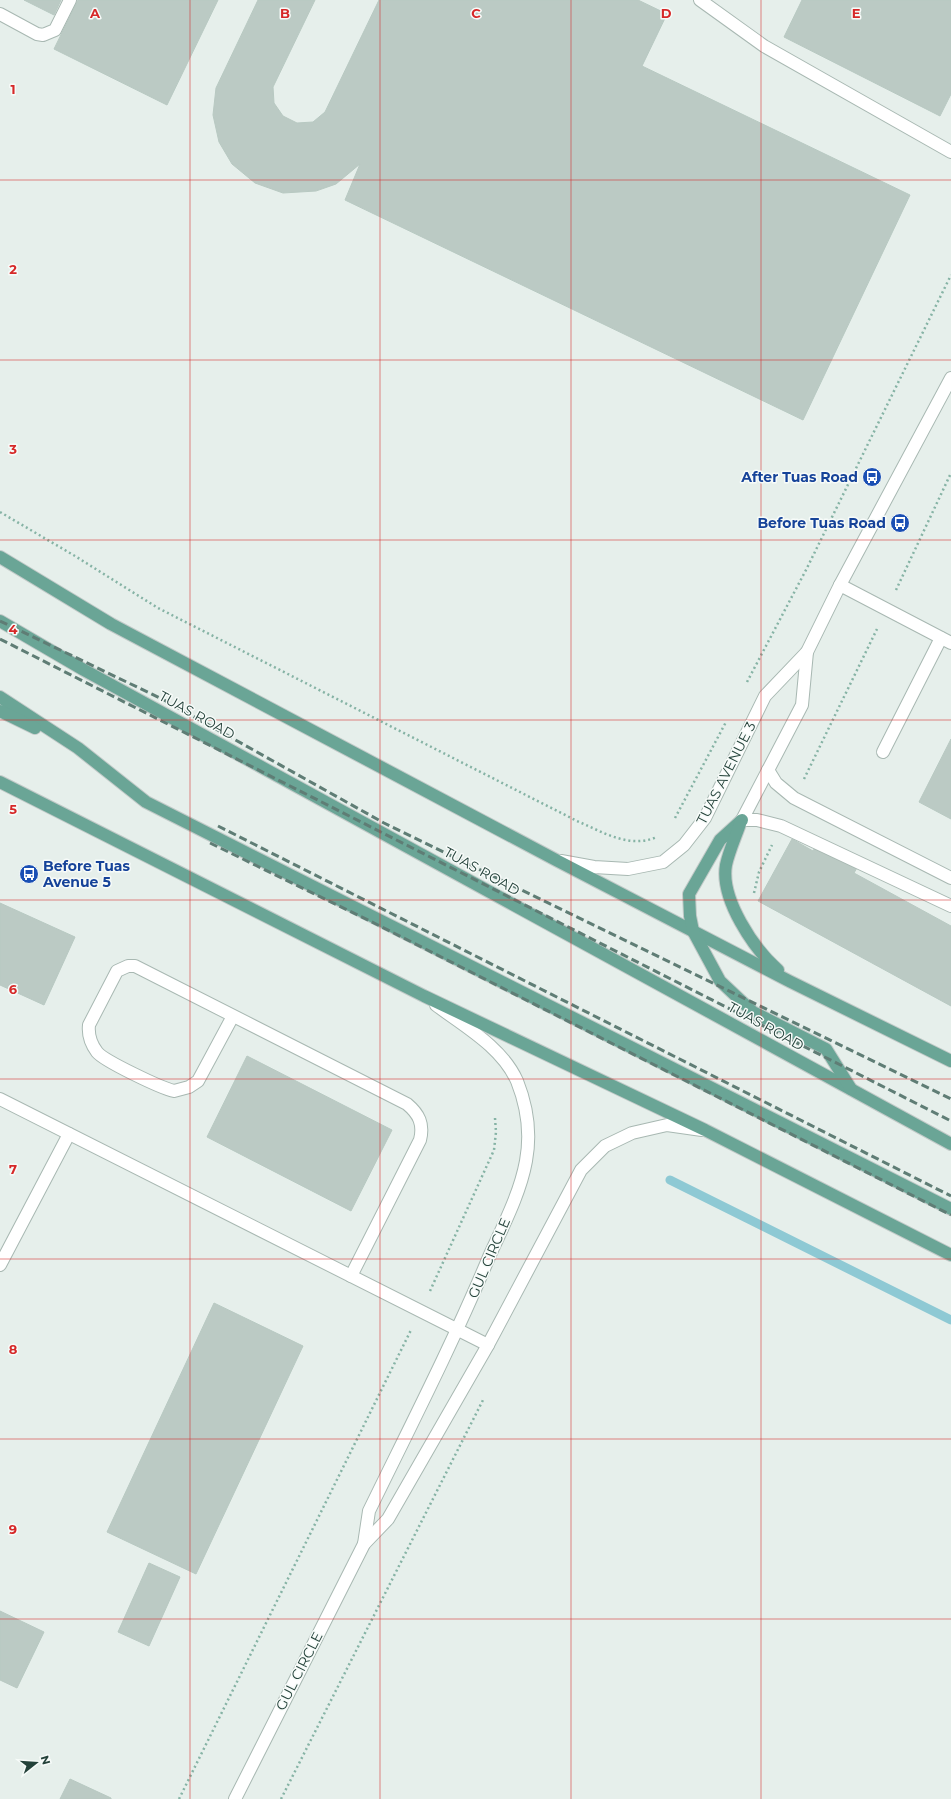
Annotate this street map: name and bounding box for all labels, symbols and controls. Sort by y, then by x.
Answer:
text: A [89,5,101,21]
text: B [280,5,290,21]
text: C [471,5,481,21]
text: D [661,5,672,21]
text: E [852,5,861,21]
text: 1 [10,81,16,97]
text: 2 [9,261,17,277]
text: 3 [8,441,17,457]
bus stop icon: After Tuas Road [861,466,883,488]
place label: After Tuas Road [740,468,858,486]
bus stop icon: Before Tuas Road [889,512,911,534]
place label: Before Tuas Road [757,514,886,532]
text: 4 [9,621,18,637]
street label: TUAS ROAD [156,687,238,743]
street label: TUAS AVENUE 3 [692,719,760,827]
text: 5 [9,801,17,817]
street label: TUAS ROAD [441,843,523,899]
place label: Before Tuas Avenue 5 [42,857,130,891]
bus stop icon: Before Tuas Avenue 5 [18,863,40,885]
text: 6 [9,981,18,997]
street label: TUAS ROAD [725,998,807,1054]
text: 7 [9,1161,17,1177]
street label: GUL CIRCLE [464,1215,514,1301]
text: 8 [9,1341,18,1357]
text: 9 [9,1521,17,1537]
street label: GUL CIRCLE [272,1629,326,1713]
north arrow [16,1743,56,1783]
text: N [38,1754,54,1766]

